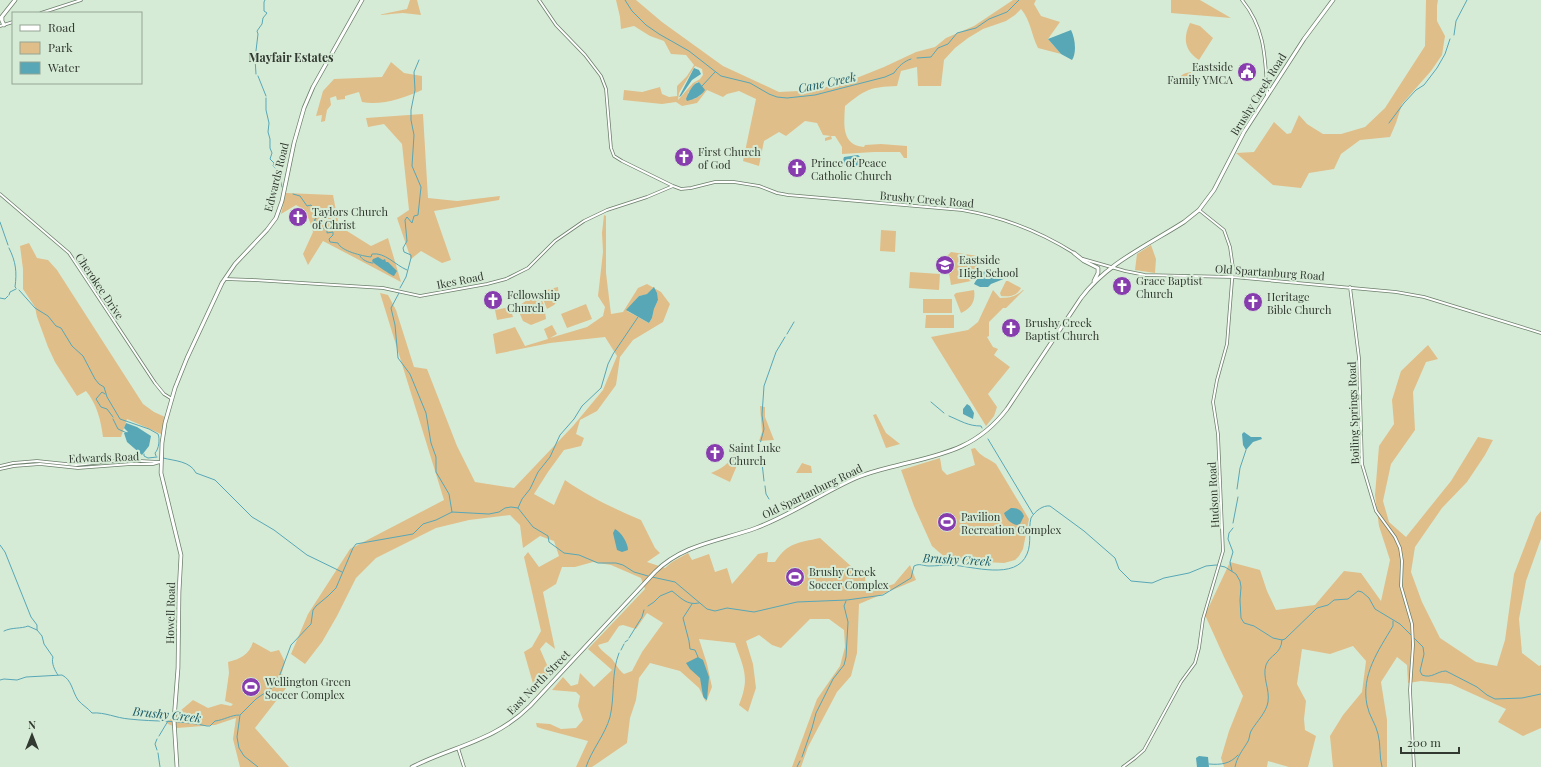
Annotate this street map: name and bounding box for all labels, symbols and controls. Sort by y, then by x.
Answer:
legend [12,12,142,84]
text: Road [48,19,75,35]
text: Park [48,39,73,55]
district label: Mayfair Estates [249,49,334,65]
street label: Brushy Creek Road [1227,49,1290,138]
text: Water [47,59,81,75]
place label: Eastside Family YMCA [1167,59,1233,87]
public building icon: Eastside Family YMCA [1236,61,1258,83]
water label: Cane Creek [797,68,857,96]
street label: Edwards Road [260,140,292,213]
place label: First Church of God [698,144,761,172]
church icon: First Church of God [673,146,695,168]
place label: Prince of Peace Catholic Church [811,155,892,183]
church icon: Prince of Peace Catholic Church [786,157,808,179]
street label: Brushy Creek Road [879,187,975,211]
place label: Taylors Church of Christ [312,204,388,232]
church icon: Taylors Church of Christ [287,206,309,228]
street label: Cherokee Drive [72,250,128,322]
place label: Eastside High School [959,252,1018,280]
school or university icon: Eastside High School [934,254,956,276]
street label: Old Spartanburg Road [1215,261,1326,283]
street label: Ikes Road [435,268,485,292]
place label: Grace Baptist Church [1136,273,1203,301]
church icon: Grace Baptist Church [1111,275,1133,297]
place label: Fellowship Church [507,287,560,315]
church icon: Fellowship Church [482,289,504,311]
place label: Heritage Bible Church [1267,289,1332,317]
church icon: Heritage Bible Church [1242,291,1264,313]
place label: Brushy Creek Baptist Church [1025,315,1100,343]
church icon: Brushy Creek Baptist Church [1000,317,1022,339]
street label: Boiling Springs Road [1344,361,1362,465]
place label: Saint Luke Church [729,440,781,468]
church icon: Saint Luke Church [704,442,726,464]
street label: Edwards Road [68,448,140,466]
street label: Old Spartanburg Road [759,460,865,522]
street label: Hudson Road [1204,461,1222,528]
place label: Pavilion Recreation Complex [961,509,1061,537]
sports icon: Pavilion Recreation Complex [936,511,958,533]
water label: Brushy Creek [921,549,992,569]
place label: Brushy Creek Soccer Complex [809,564,889,592]
sports icon: Brushy Creek Soccer Complex [784,566,806,588]
street label: Howell Road [162,581,178,644]
street label: East North Street [503,646,573,718]
place label: Wellington Green Soccer Complex [264,674,351,702]
sports icon: Wellington Green Soccer Complex [240,676,262,698]
water label: Brushy Creek [131,702,202,726]
north arrow [12,715,52,755]
text: N [28,717,36,732]
scale bar [1401,729,1459,755]
text: 200 m [1407,734,1441,750]

